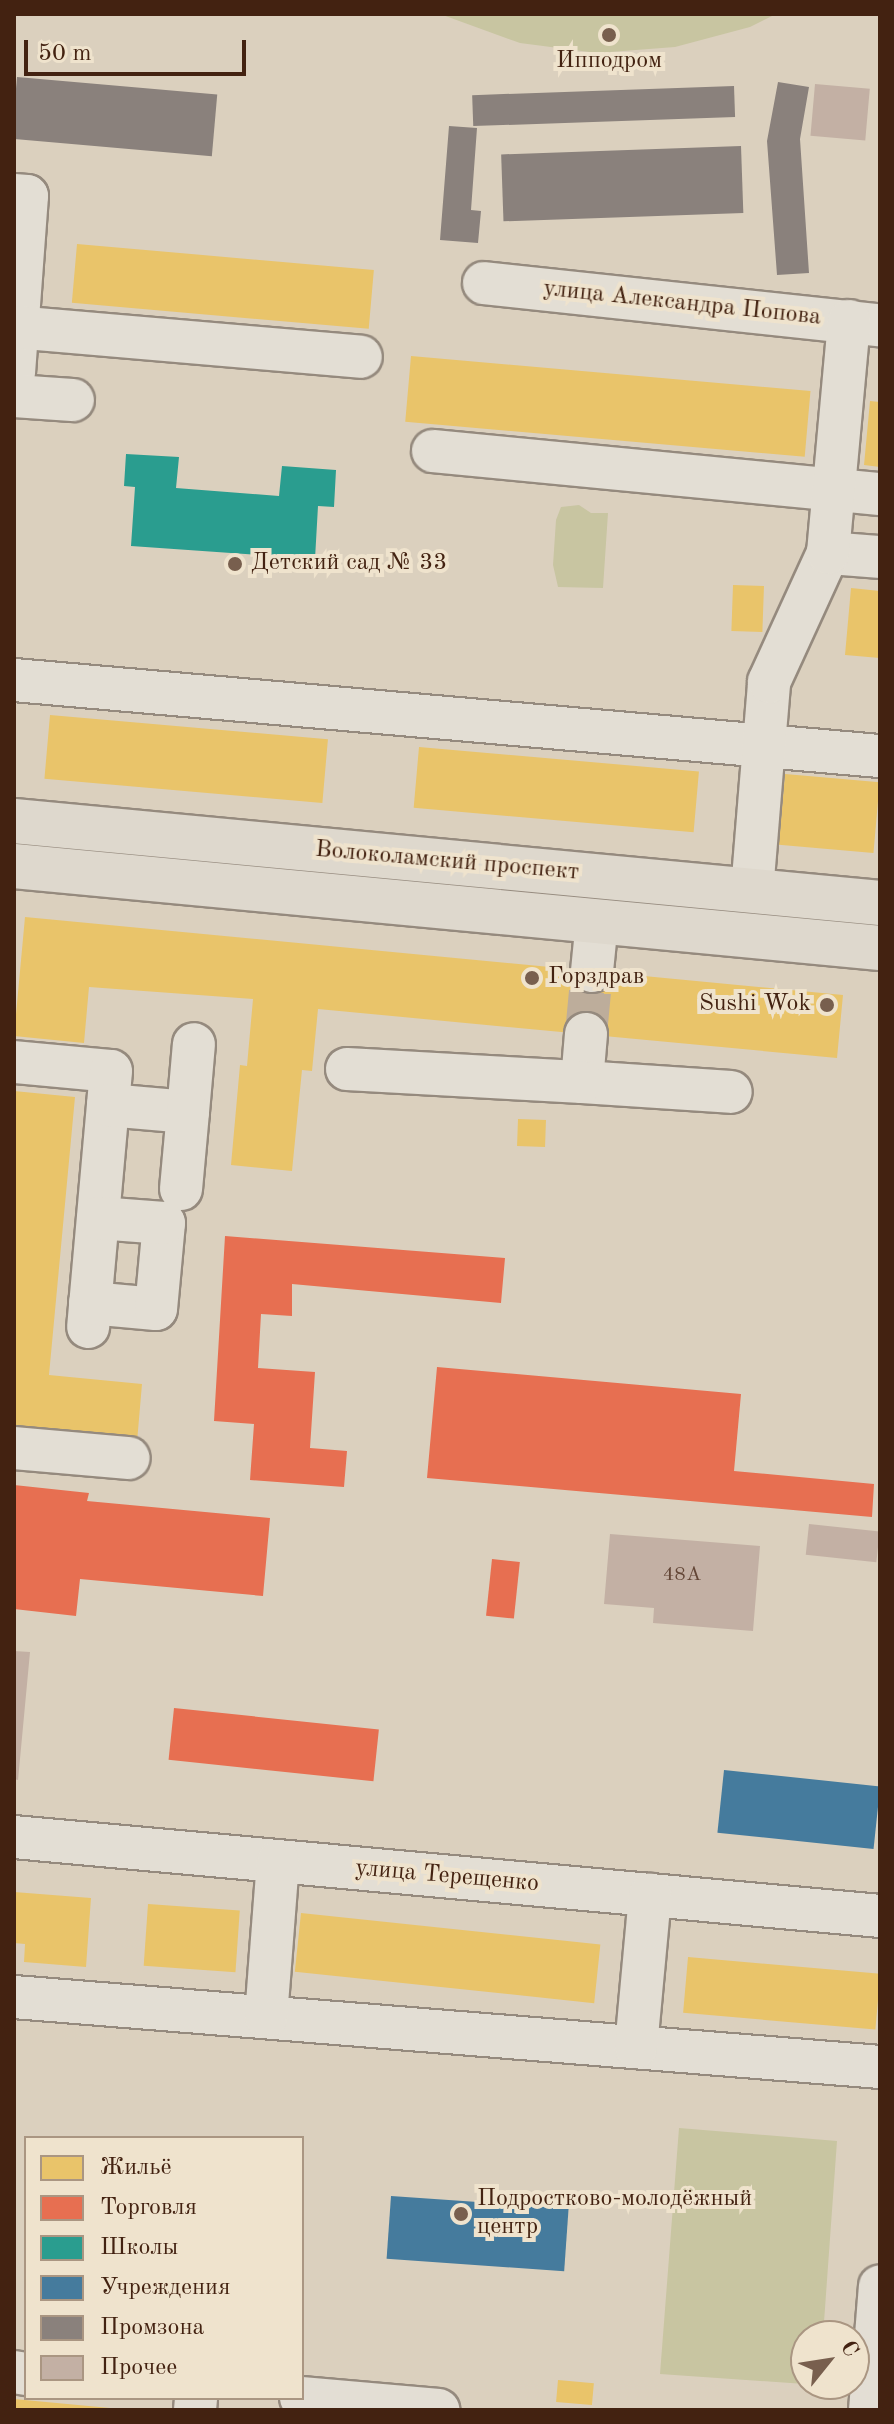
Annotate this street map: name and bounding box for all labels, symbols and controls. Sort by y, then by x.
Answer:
scale bar [28,24,250,74]
marker: Ипподром [600,26,618,44]
text: 50 m [38,42,92,66]
place label: Ипподром [556,48,662,76]
street label: улица Александра Попова [542,275,822,333]
place label: Детский сад № 33 [251,550,447,578]
marker: Детский сад № 33 [226,555,244,573]
street label: Волоколамский проспект [314,836,580,888]
place label: Горздрав [548,964,644,992]
marker: Горздрав [523,969,541,987]
place label: Sushi Wok [699,991,811,1019]
marker: Sushi Wok [818,996,836,1014]
house number: 48А [663,1563,701,1587]
street label: улица Терещенко [354,1855,540,1899]
legend [24,2136,304,2400]
text: Жильё [100,2156,171,2180]
place label: Подростково-молодёжный центр [477,2186,752,2242]
text: Торговля [100,2196,197,2220]
marker: Подростково-молодёжный центр [452,2205,470,2223]
text: Школы [100,2236,178,2260]
text: Учреждения [100,2276,230,2300]
text: Промзона [100,2316,204,2340]
north arrow [790,2320,870,2400]
text: С [836,2337,862,2361]
text: Прочее [100,2356,177,2380]

